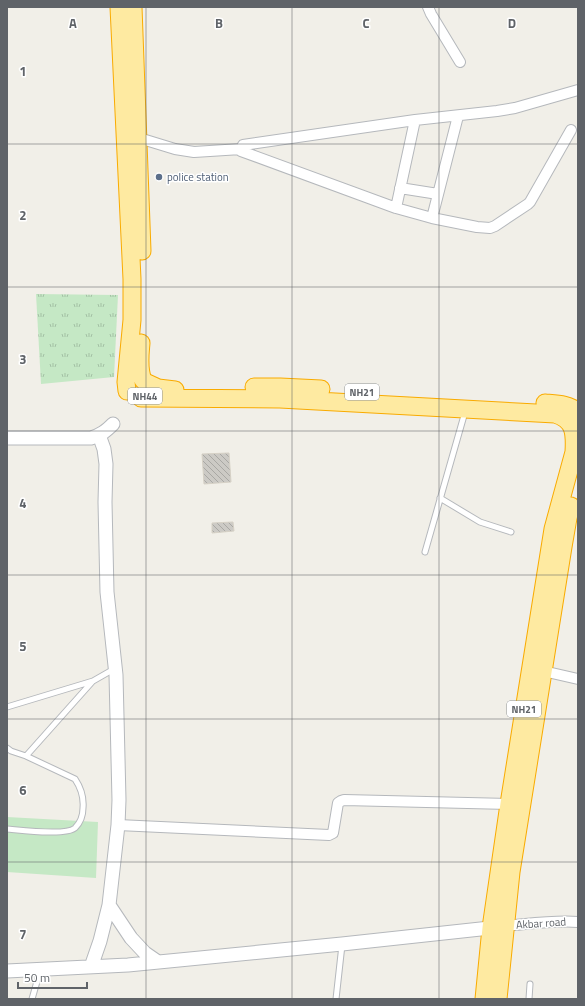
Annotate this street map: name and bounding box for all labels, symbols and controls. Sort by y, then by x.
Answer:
text: A [69,13,77,33]
text: B [215,13,223,33]
text: C [362,13,370,33]
text: D [508,13,516,33]
text: 1 [19,61,27,81]
place label: police station [167,169,229,185]
marker: police station [154,172,164,182]
text: 2 [19,205,27,225]
text: 3 [19,349,27,369]
road number: NH21 [345,384,379,400]
road number: NH44 [128,388,162,404]
text: 4 [19,493,27,513]
text: 5 [19,636,27,656]
road number: NH21 [507,701,541,717]
text: 6 [19,780,27,800]
street label: Akbar road [515,913,567,933]
text: 7 [19,924,27,944]
scale bar [18,964,87,990]
text: 50 m [24,968,50,987]

